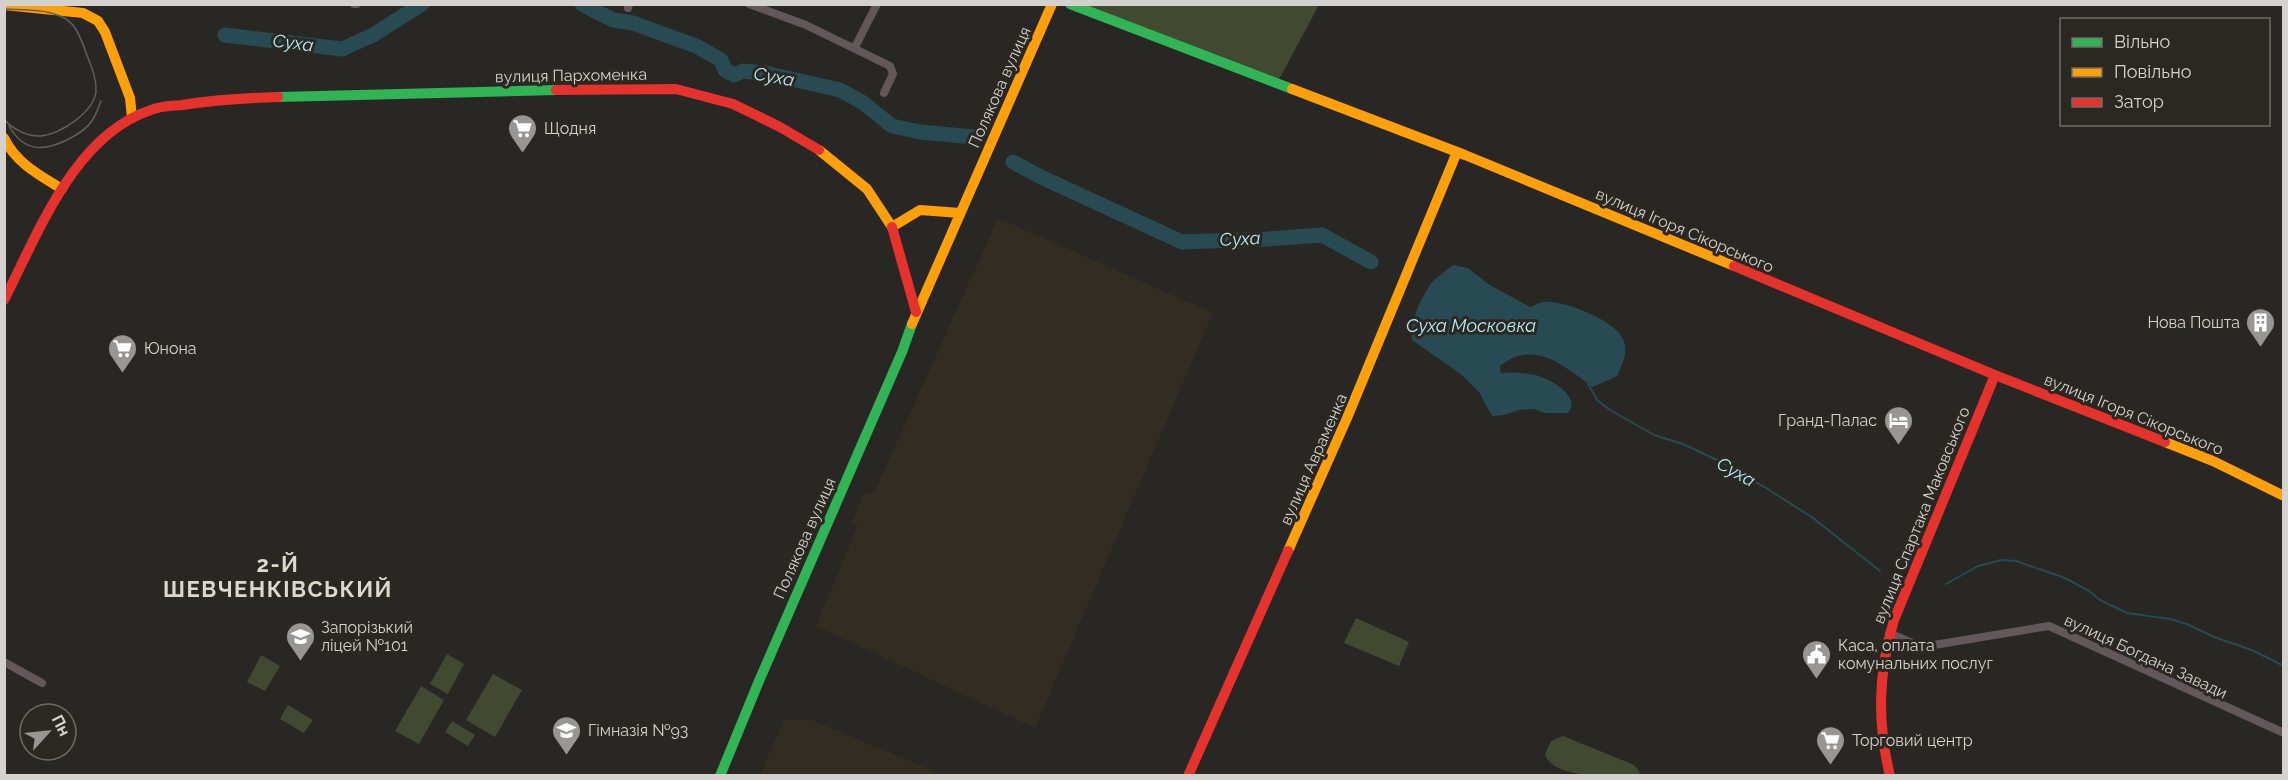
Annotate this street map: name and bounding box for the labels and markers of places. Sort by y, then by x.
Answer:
supermarket icon: Щодня [507,112,539,154]
place label: Щодня [544,119,596,138]
building icon: Нова Пошта [2245,306,2277,348]
place label: Нова Пошта [2147,313,2240,332]
supermarket icon: Юнона [107,332,139,374]
place label: Юнона [144,339,197,358]
hotel icon: Гранд-Палас [1882,404,1914,446]
place label: Гранд-Палас [1778,411,1877,430]
place label: Запорізький ліцей №101 [321,618,413,655]
school or university icon: Запорізький ліцей №101 [284,620,316,662]
place label: Каса, оплата комунальних послуг [1838,636,1993,673]
public building icon: Каса, оплата комунальних послуг [1801,638,1833,680]
school or university icon: Гімназія №93 [551,714,583,756]
place label: Гімназія №93 [588,721,688,740]
supermarket icon: Торговий центр [1815,724,1847,766]
place label: Торговий центр [1852,731,1973,750]

